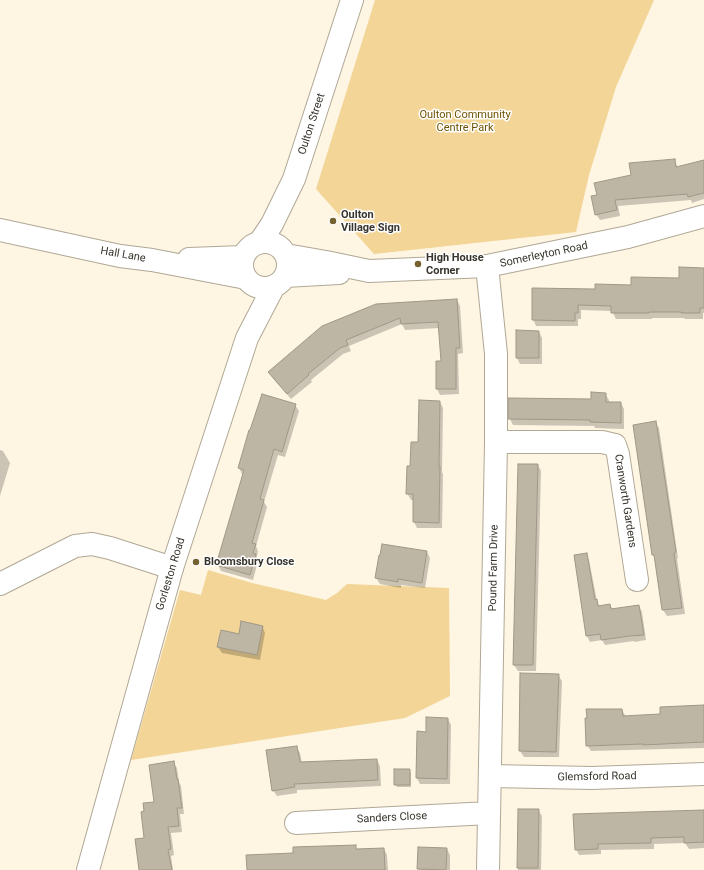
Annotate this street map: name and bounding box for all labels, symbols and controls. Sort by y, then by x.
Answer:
street label: Oulton Street [296,92,328,156]
park label: Oulton Community Centre Park [419,108,511,134]
place label: Oulton Village Sign [341,208,400,234]
marker: Oulton Village Sign [328,216,338,226]
street label: Somerleyton Road [499,239,589,271]
street label: Hall Lane [99,245,147,265]
place label: High House Corner [426,251,484,277]
marker: High House Corner [413,259,423,269]
street label: Cranworth Gardens [611,453,639,549]
street label: Pound Farm Drive [487,524,501,612]
street label: Gorleston Road [154,536,188,612]
place label: Bloomsbury Close [204,555,294,569]
marker: Bloomsbury Close [191,557,201,567]
street label: Glemsford Road [557,770,637,784]
street label: Sanders Close [357,810,427,826]

